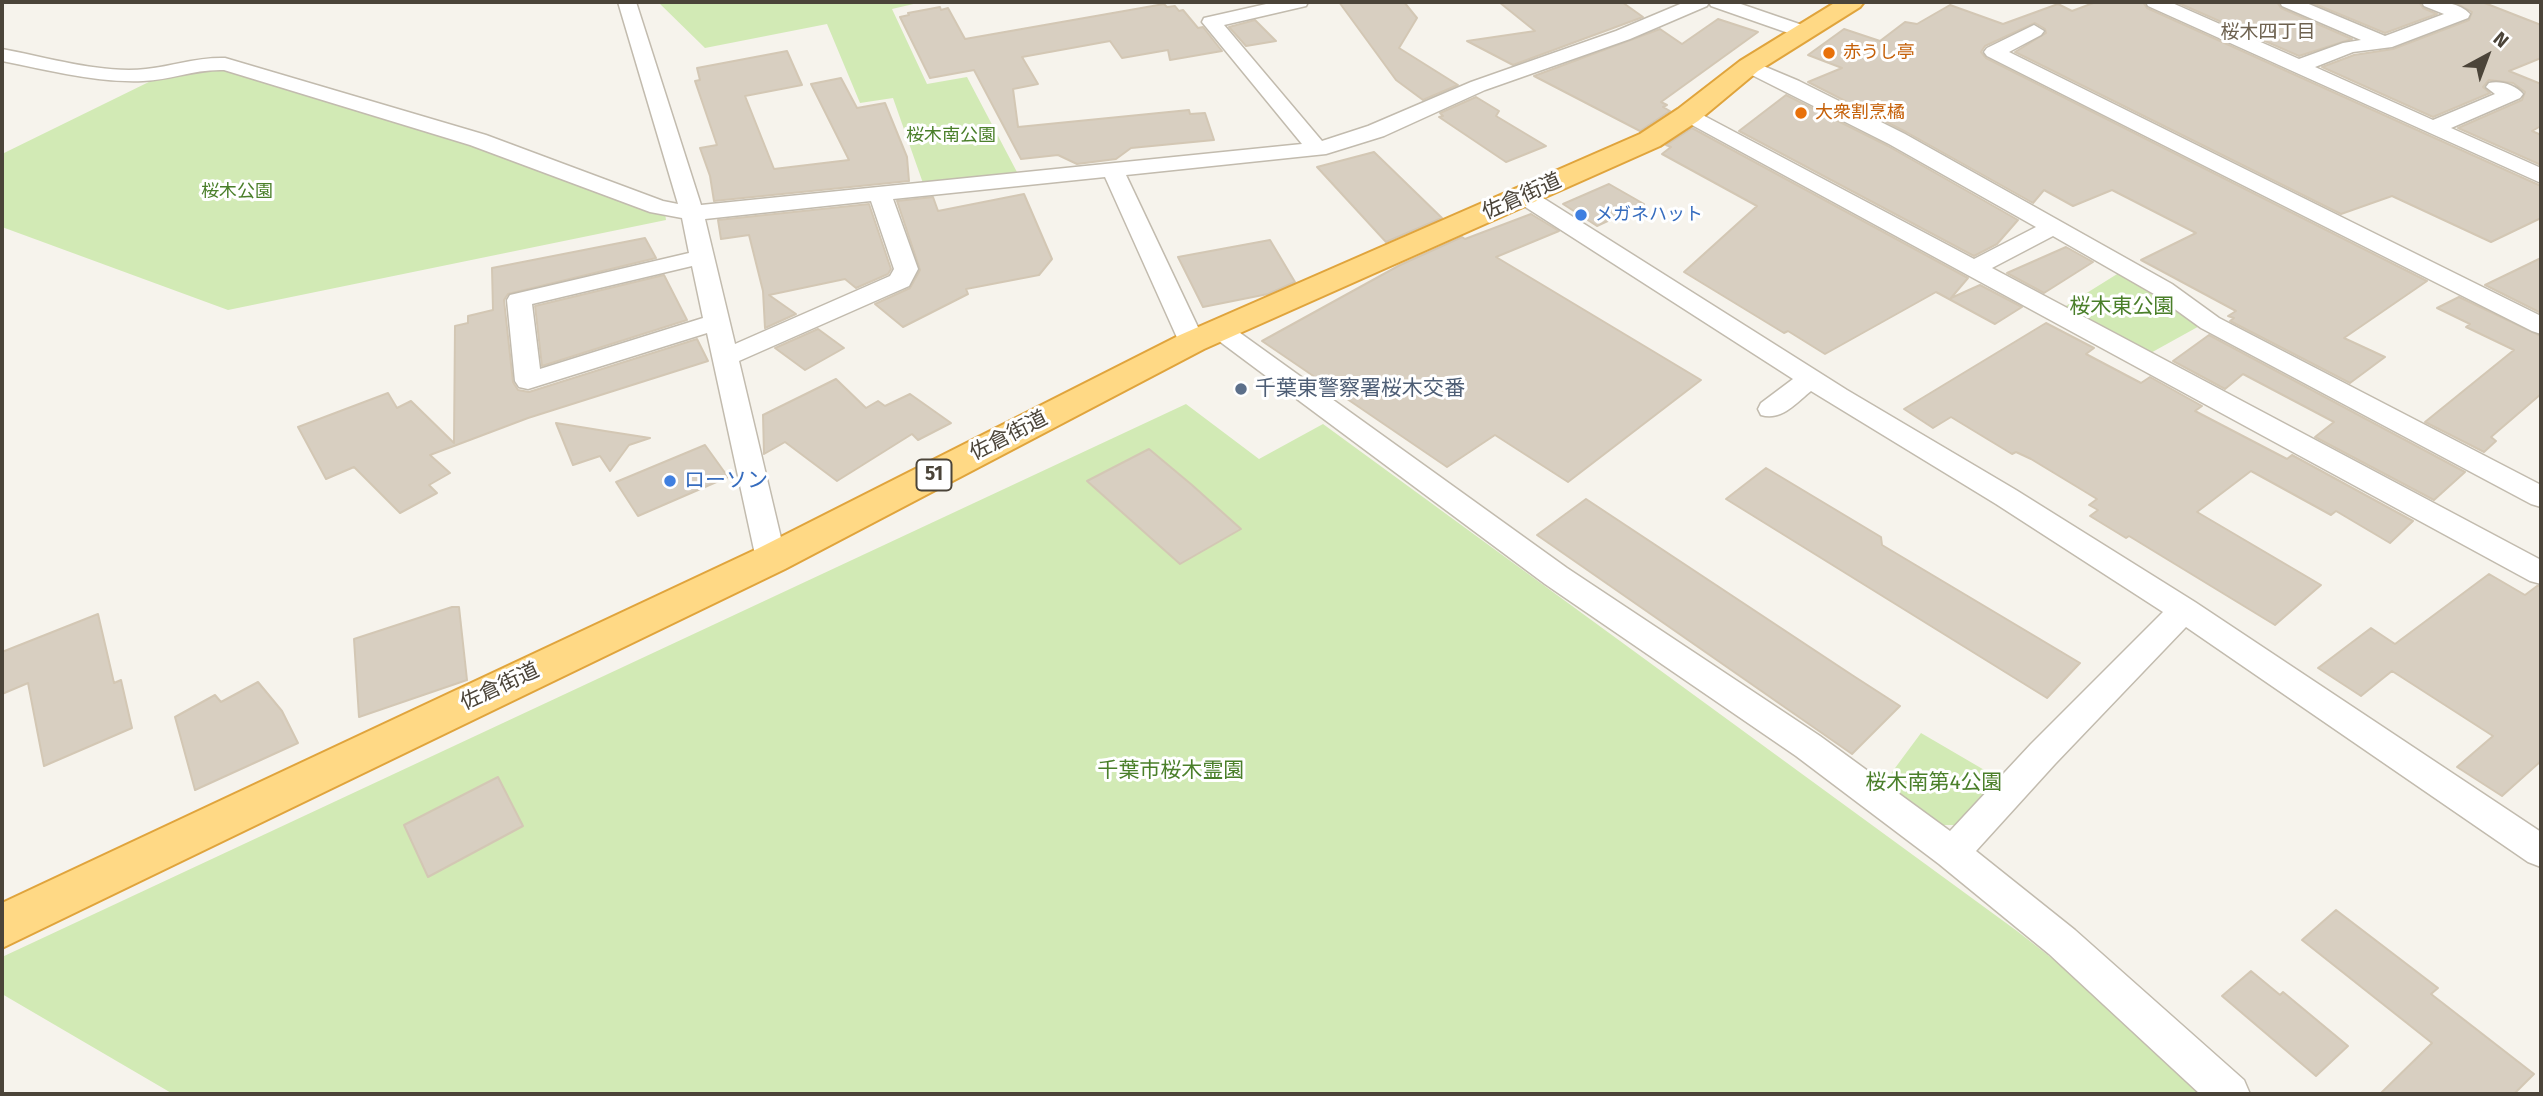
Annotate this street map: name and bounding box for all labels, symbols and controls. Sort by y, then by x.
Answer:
north arrow [2452,21,2522,91]
district label: 桜木四丁目 [2221,22,2315,44]
text: N [2489,27,2513,53]
place label: 赤うし亭 [1843,42,1915,64]
marker: 赤うし亭 [1821,45,1837,61]
place label: 大衆割烹橘 [1815,102,1905,124]
marker: 大衆割烹橘 [1793,105,1809,121]
park label: 桜木南公園 [906,125,996,147]
street label: 佐倉街道 [1479,168,1565,226]
park label: 桜木公園 [201,181,273,203]
place label: メガネハット [1595,204,1703,226]
marker: メガネハット [1573,207,1589,223]
park label: 桜木東公園 [2070,294,2174,320]
place label: 千葉東警察署桜木交番 [1255,376,1465,402]
marker: 千葉東警察署桜木交番 [1233,381,1249,397]
street label: 佐倉街道 [966,406,1052,466]
road number: 51 [916,460,951,490]
place label: ローソン [684,468,768,494]
marker: ローソン [662,473,678,489]
street label: 佐倉街道 [457,658,543,716]
park label: 千葉市桜木霊園 [1098,758,1244,784]
park label: 桜木南第4公園 [1865,770,2003,796]

